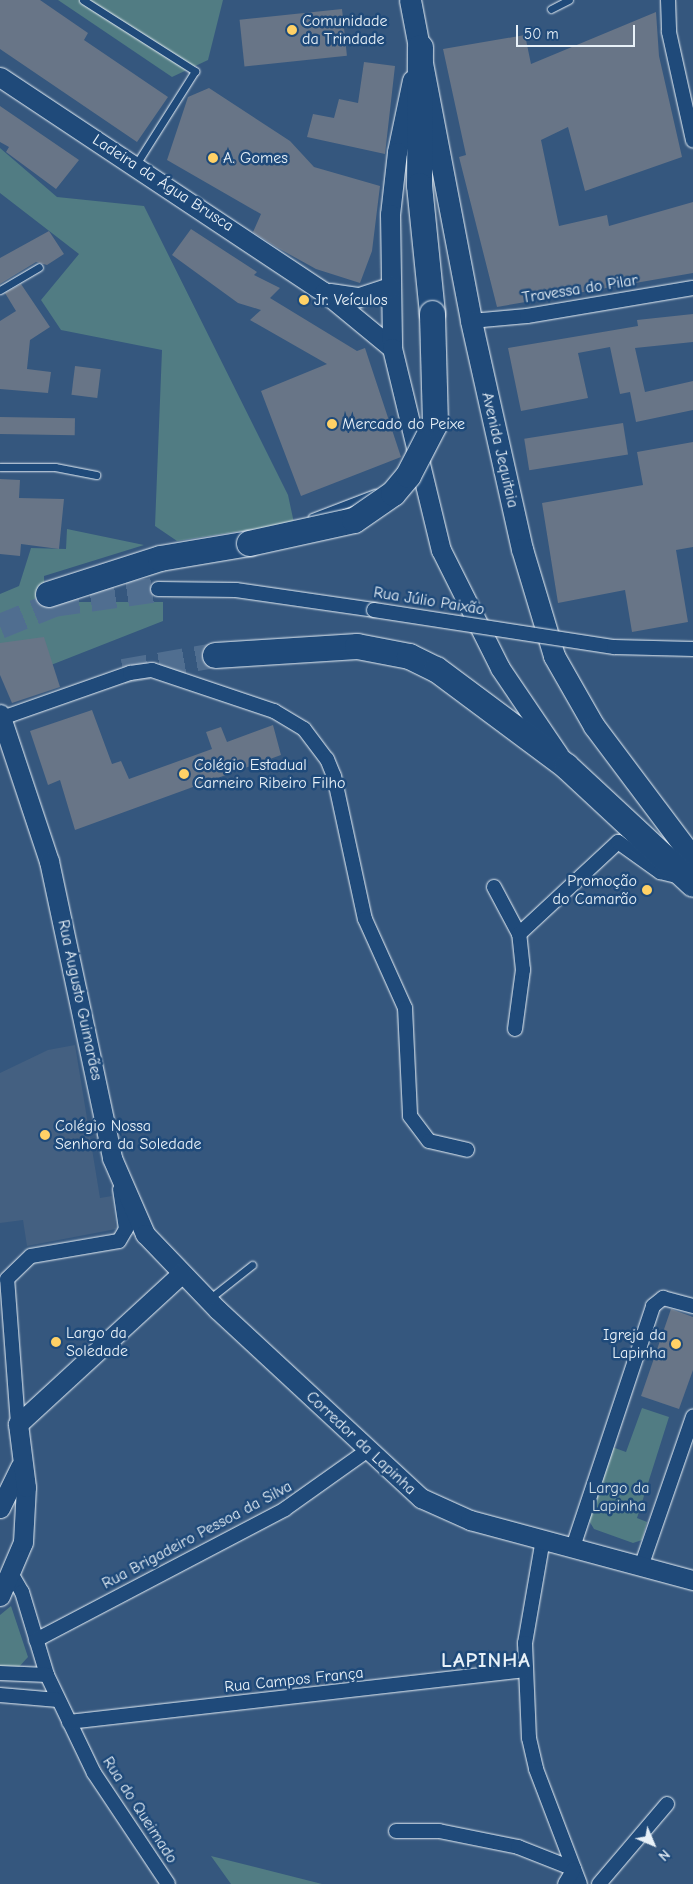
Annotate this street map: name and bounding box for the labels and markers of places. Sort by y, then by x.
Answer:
place label: Comunidade da Trindade [302,11,387,49]
marker: Comunidade da Trindade [286,24,298,36]
place label: A. Gomes [223,148,288,168]
marker: A. Gomes [207,152,219,164]
place label: Jr. Veículos [314,290,388,310]
marker: Jr. Veículos [298,294,310,306]
place label: Mercado do Peixe [342,414,465,434]
marker: Mercado do Peixe [326,418,338,430]
place label: Colégio Estadual Carneiro Ribeiro Filho [194,755,345,793]
marker: Colégio Estadual Carneiro Ribeiro Filho [178,768,190,780]
place label: Promoção do Camarão [553,871,637,909]
marker: Promoção do Camarão [641,884,653,896]
place label: Colégio Nossa Senhora da Soledade [55,1116,202,1154]
marker: Colégio Nossa Senhora da Soledade [39,1129,51,1141]
place label: Largo da Soledade [66,1323,128,1361]
place label: Igreja da Lapinha [603,1325,666,1363]
marker: Largo da Soledade [50,1336,62,1348]
marker: Igreja da Lapinha [670,1338,682,1350]

